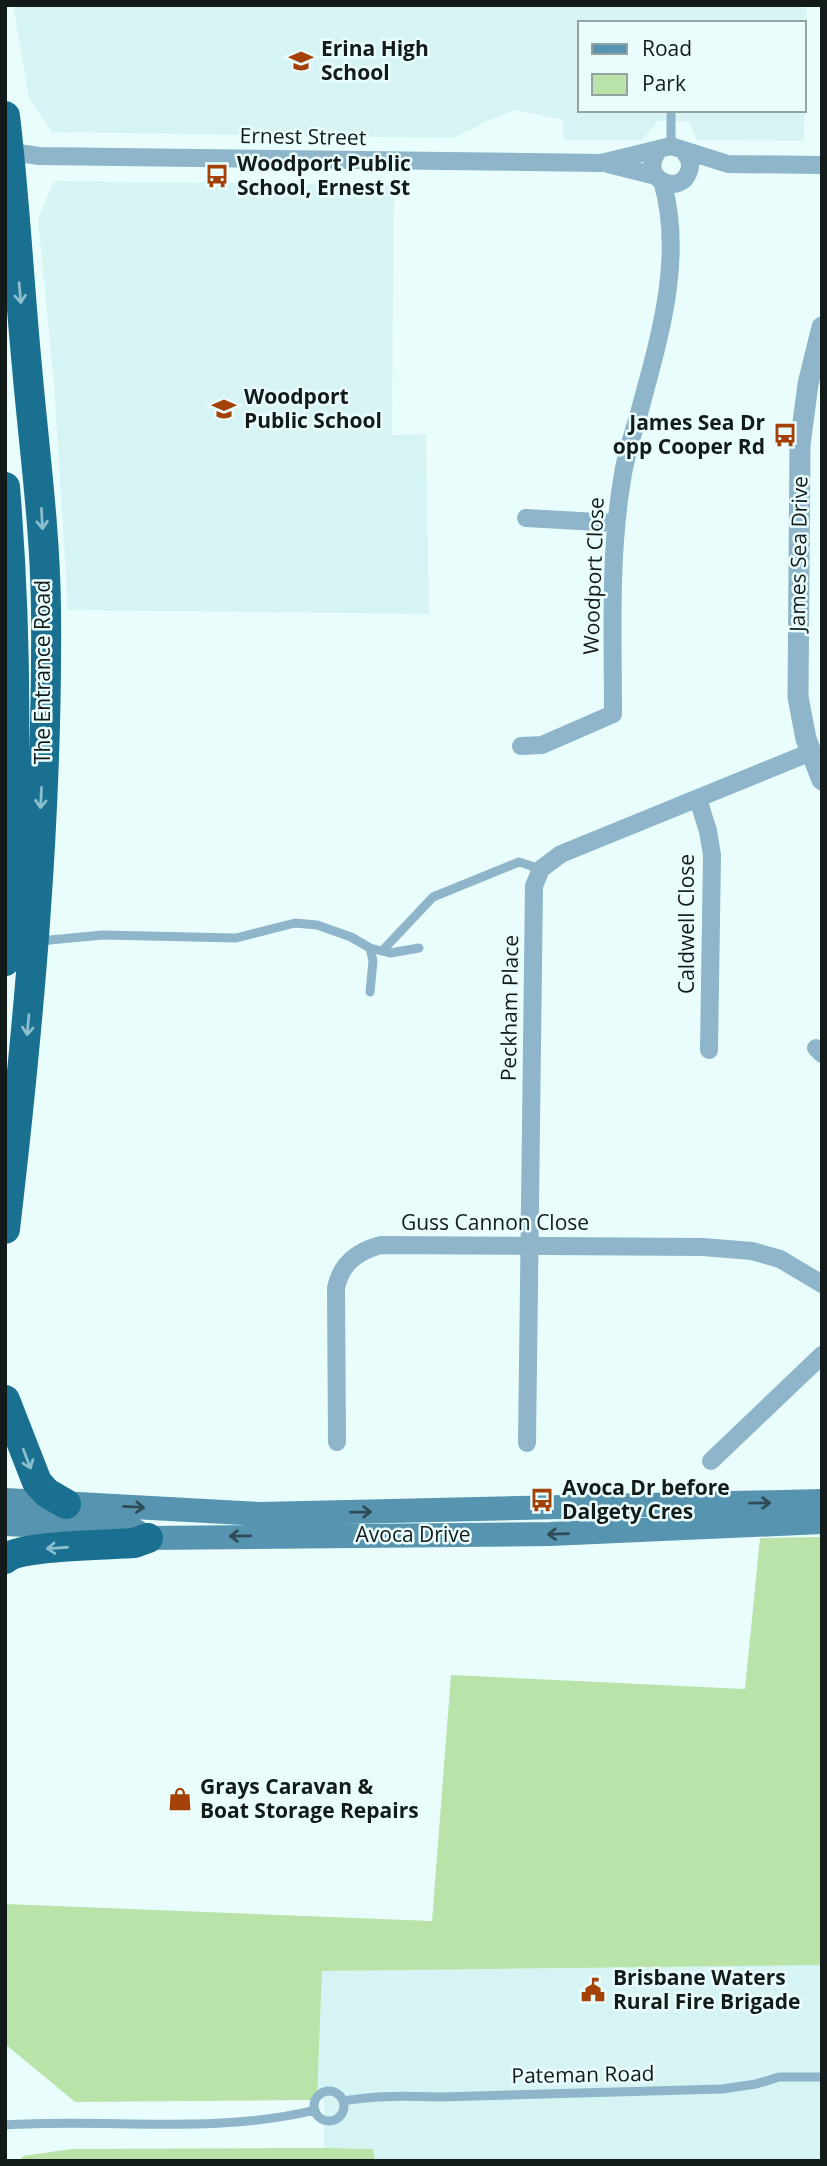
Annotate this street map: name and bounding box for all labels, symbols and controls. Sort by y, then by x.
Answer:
legend [578,21,806,112]
place label: Erina High School [321,34,429,86]
text: Road [642,34,692,62]
school or university icon: Erina High School [287,47,315,75]
text: Park [642,69,686,97]
street label: Ernest Street [240,121,367,151]
place label: Woodport Public School, Ernest St [237,149,411,201]
bus stop icon: Woodport Public School, Ernest St [203,162,231,190]
one-way arrow [14,281,27,303]
place label: Woodport Public School [244,382,382,434]
school or university icon: Woodport Public School [210,395,238,423]
place label: James Sea Dr opp Cooper Rd [613,408,765,460]
bus stop icon: James Sea Dr opp Cooper Rd [771,421,799,449]
street label: James Sea Drive [783,476,813,634]
street label: Woodport Close [576,497,610,655]
one-way arrow [35,507,48,530]
street label: The Entrance Road [28,580,56,764]
one-way arrow [35,786,48,809]
street label: Caldwell Close [672,854,700,994]
street label: Peckham Place [494,935,524,1081]
one-way arrow [21,1014,34,1036]
street label: Guss Cannon Close [401,1208,589,1236]
one-way arrow [21,1447,34,1469]
place label: Avoca Dr before Dalgety Cres [562,1473,730,1525]
bus stop icon: Avoca Dr before Dalgety Cres [528,1486,556,1514]
one-way arrow [748,1496,771,1509]
one-way arrow [122,1501,145,1514]
one-way arrow [350,1505,373,1518]
street label: Avoca Drive [356,1520,471,1548]
one-way arrow [547,1527,570,1540]
one-way arrow [229,1530,252,1543]
one-way arrow [45,1542,68,1555]
place label: Grays Caravan & Boat Storage Repairs [200,1772,419,1824]
shop icon: Grays Caravan & Boat Storage Repairs [166,1785,194,1813]
place label: Brisbane Waters Rural Fire Brigade [613,1963,800,2015]
public building icon: Brisbane Waters Rural Fire Brigade [579,1976,607,2004]
street label: Pateman Road [511,2059,655,2089]

